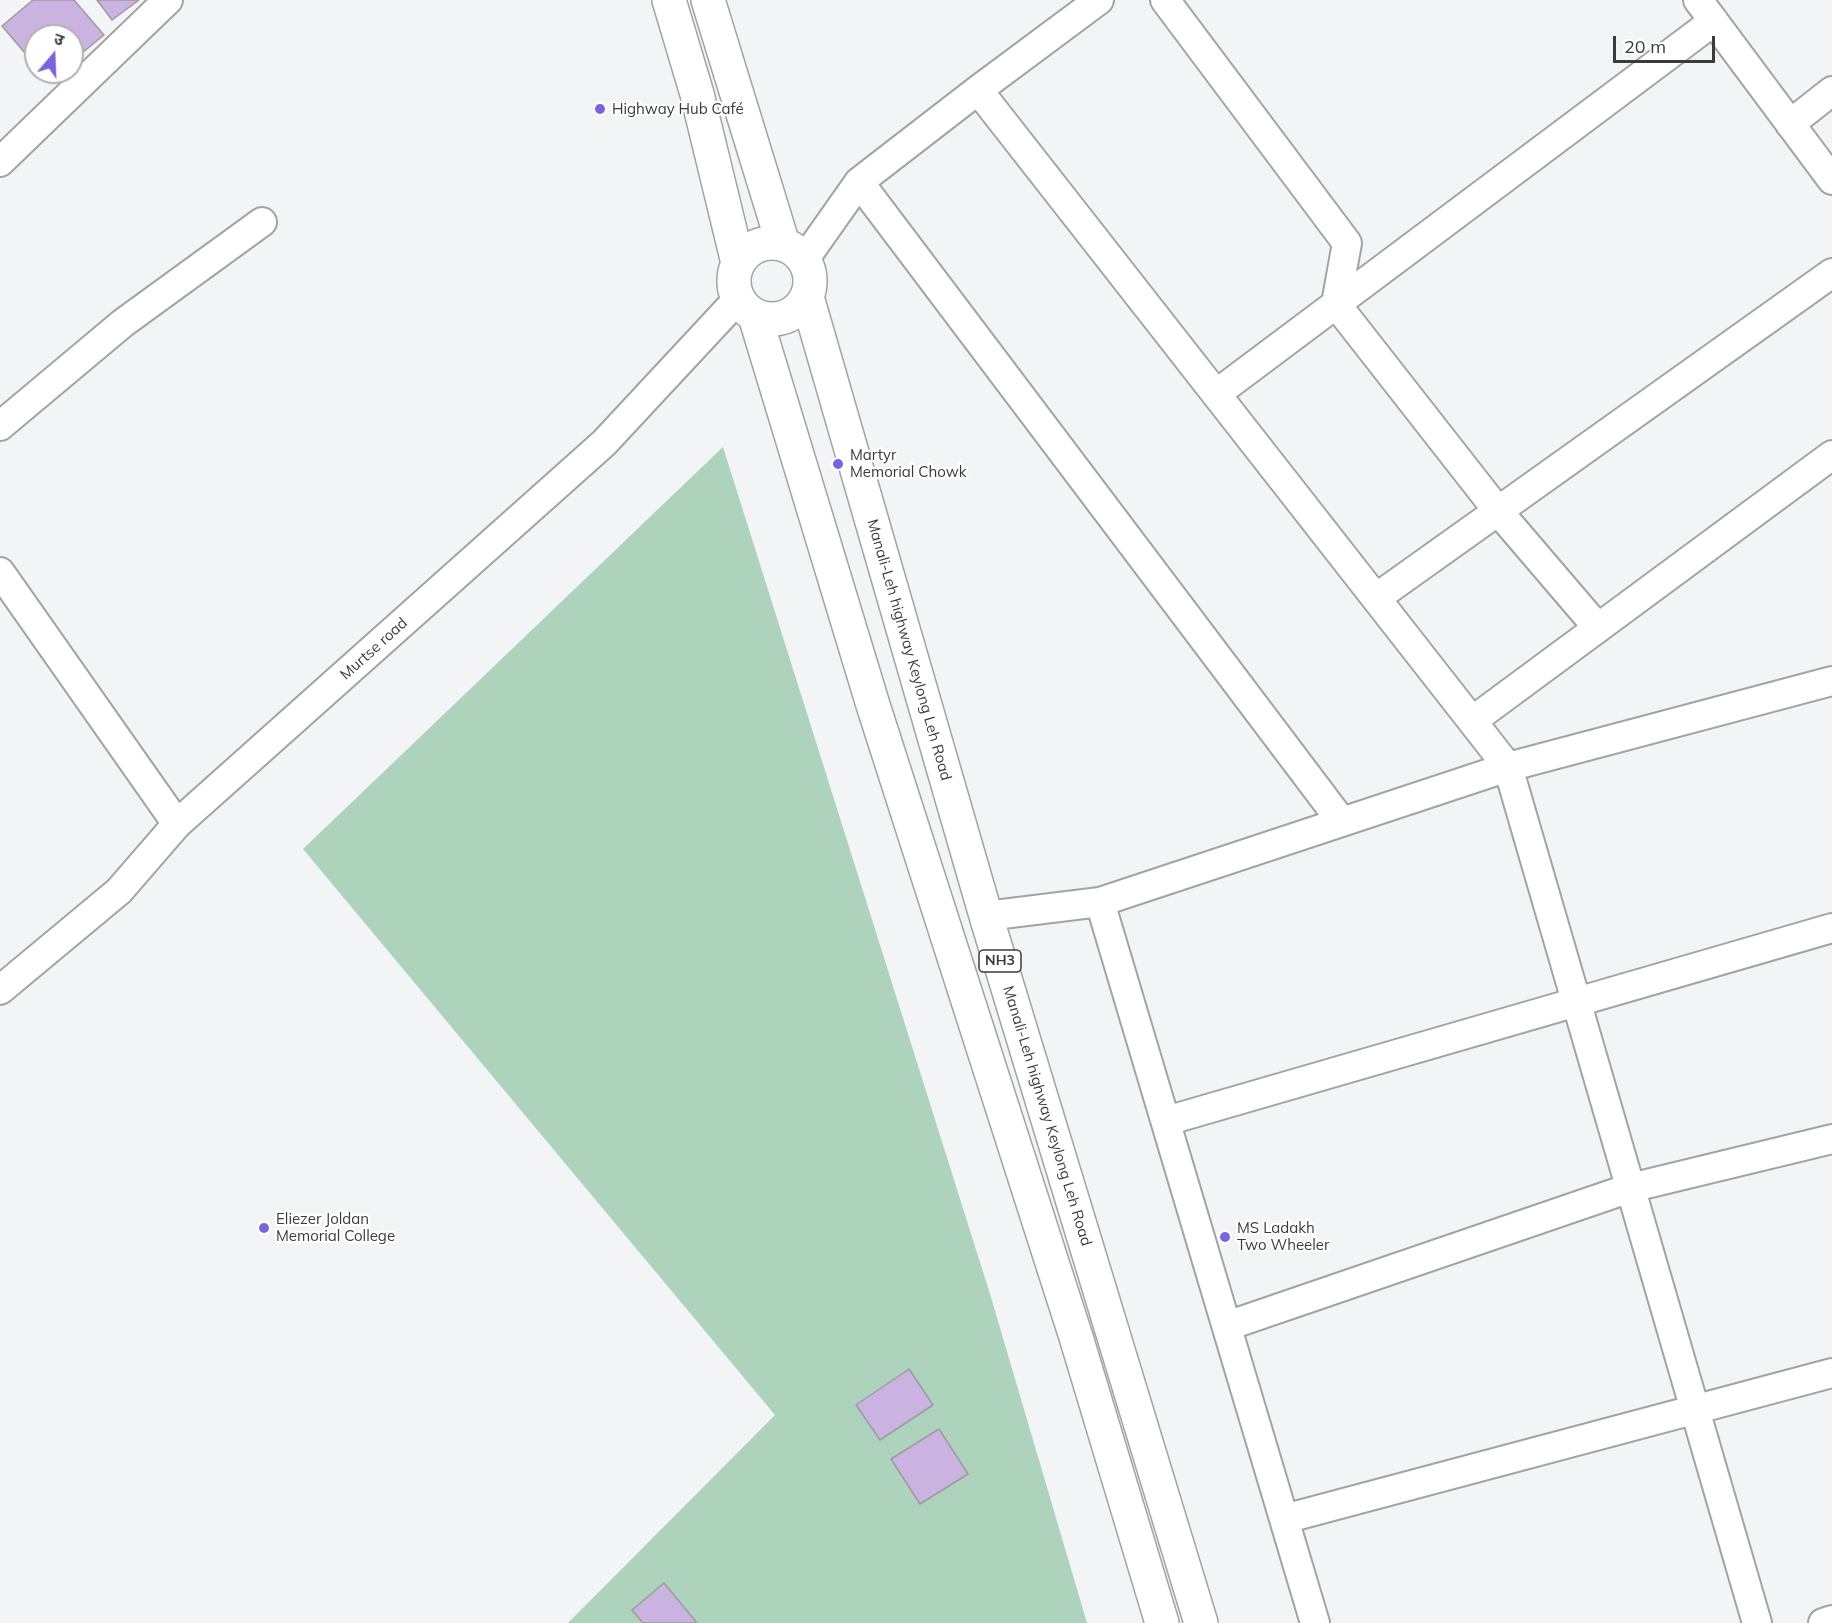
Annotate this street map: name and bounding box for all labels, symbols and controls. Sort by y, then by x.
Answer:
north arrow [24,24,84,84]
scale bar [1616,24,1718,62]
text: उ [52,28,67,50]
text: 20 m [1624,35,1666,58]
place label: Highway Hub Café [612,100,744,118]
marker: Highway Hub Café [593,102,607,116]
place label: Martyr Memorial Chowk [850,446,967,481]
marker: Martyr Memorial Chowk [831,457,845,471]
street label: Manali-Leh highway Keylong Leh Road [863,517,955,783]
street label: Murtse road [337,614,411,684]
road number: NH3 [979,950,1021,972]
street label: Manali-Leh highway Keylong Leh Road [999,984,1095,1248]
place label: Eliezer Joldan Memorial College [276,1210,395,1245]
place label: MS Ladakh Two Wheeler [1237,1219,1329,1254]
marker: Eliezer Joldan Memorial College [257,1221,271,1235]
marker: MS Ladakh Two Wheeler [1218,1230,1232,1244]

